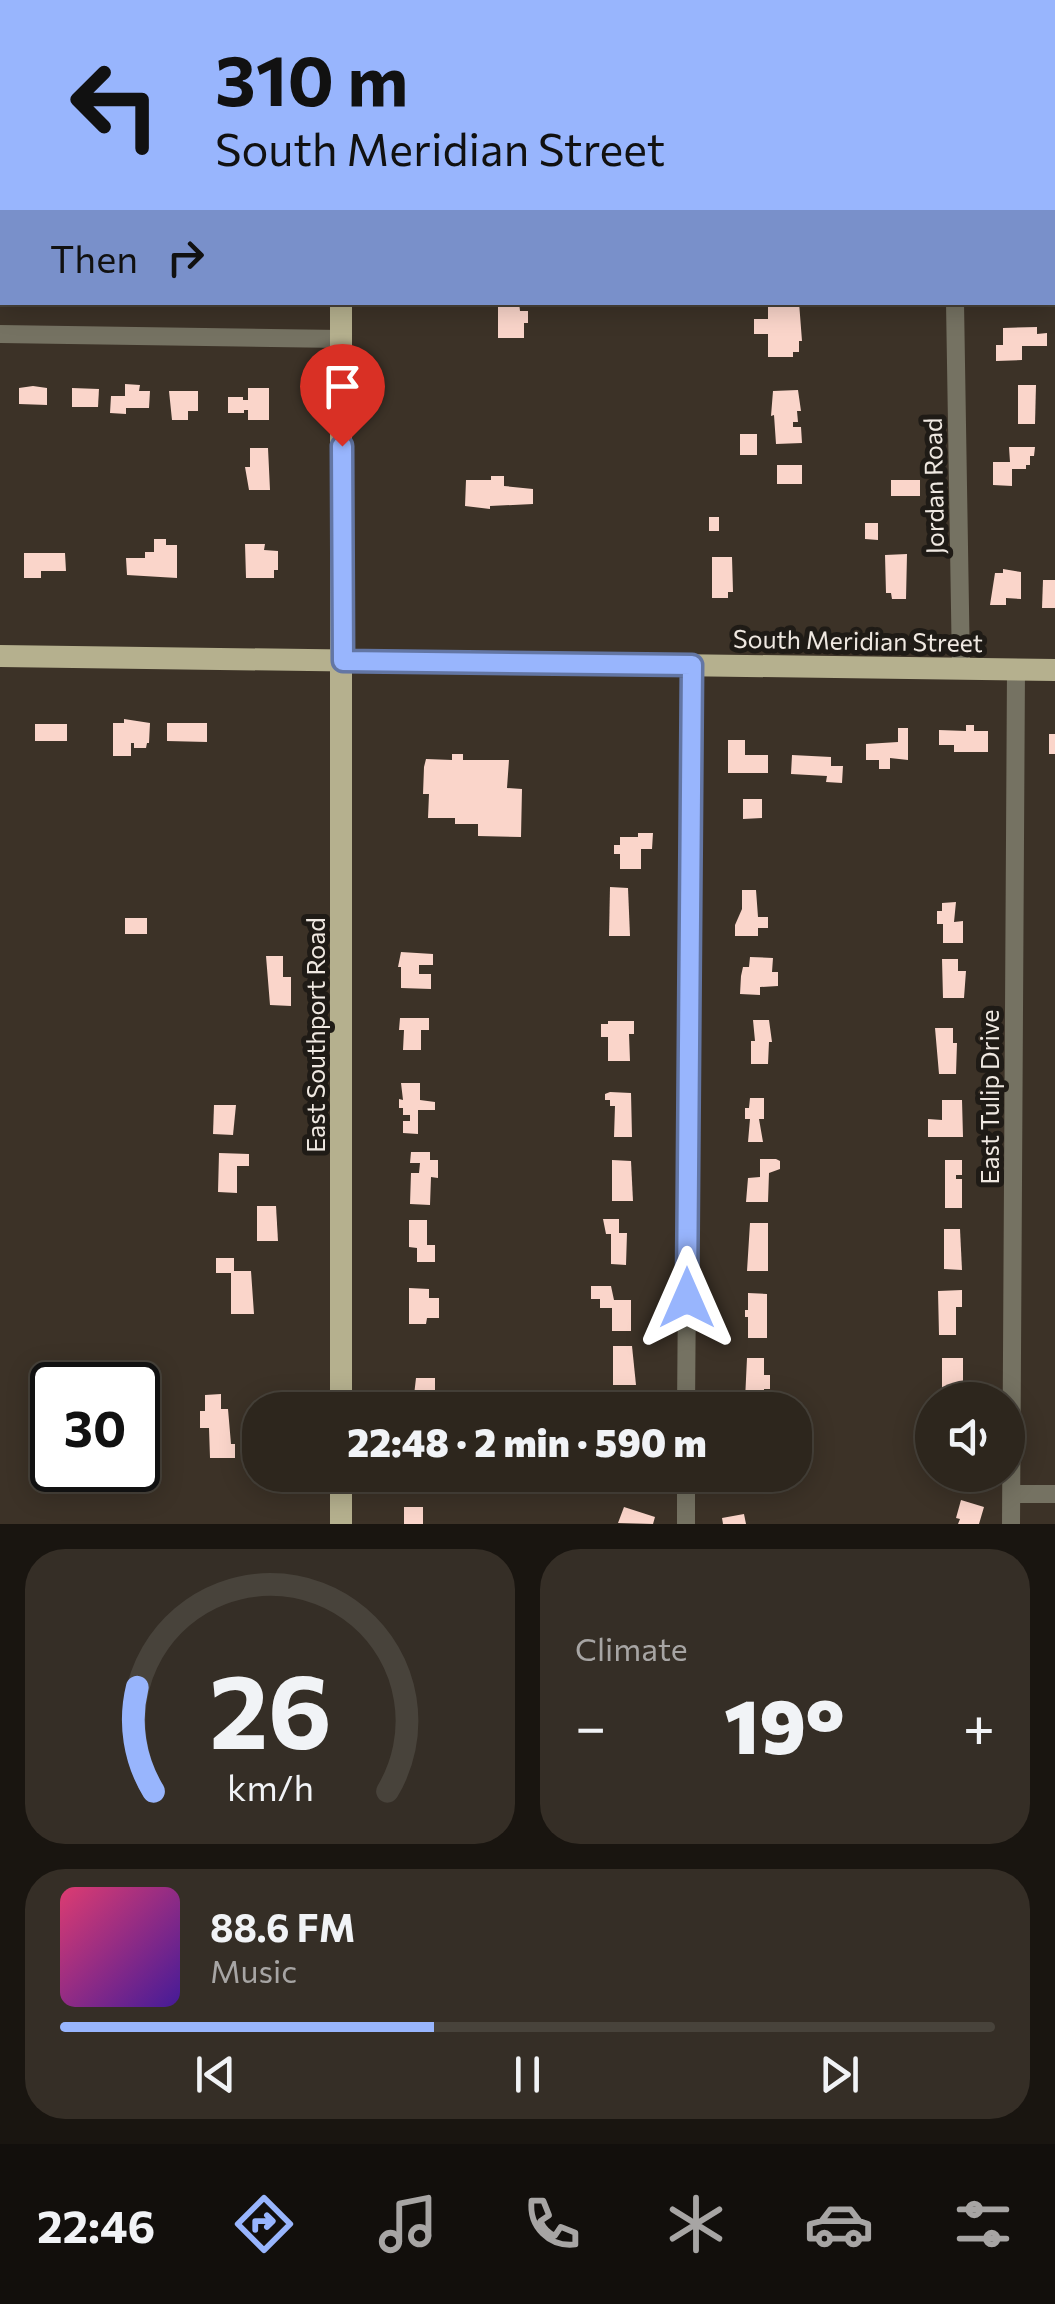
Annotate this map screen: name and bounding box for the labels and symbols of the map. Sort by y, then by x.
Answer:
pin [300,344,385,447]
street label: Jordan Road [917,417,949,555]
street label: South Meridian Street [733,623,983,657]
street label: East Southport Road [300,917,330,1153]
street label: East Tulip Drive [974,1010,1004,1184]
position arrow [635,1246,739,1350]
speed limit sign: 30 [30,1362,160,1492]

